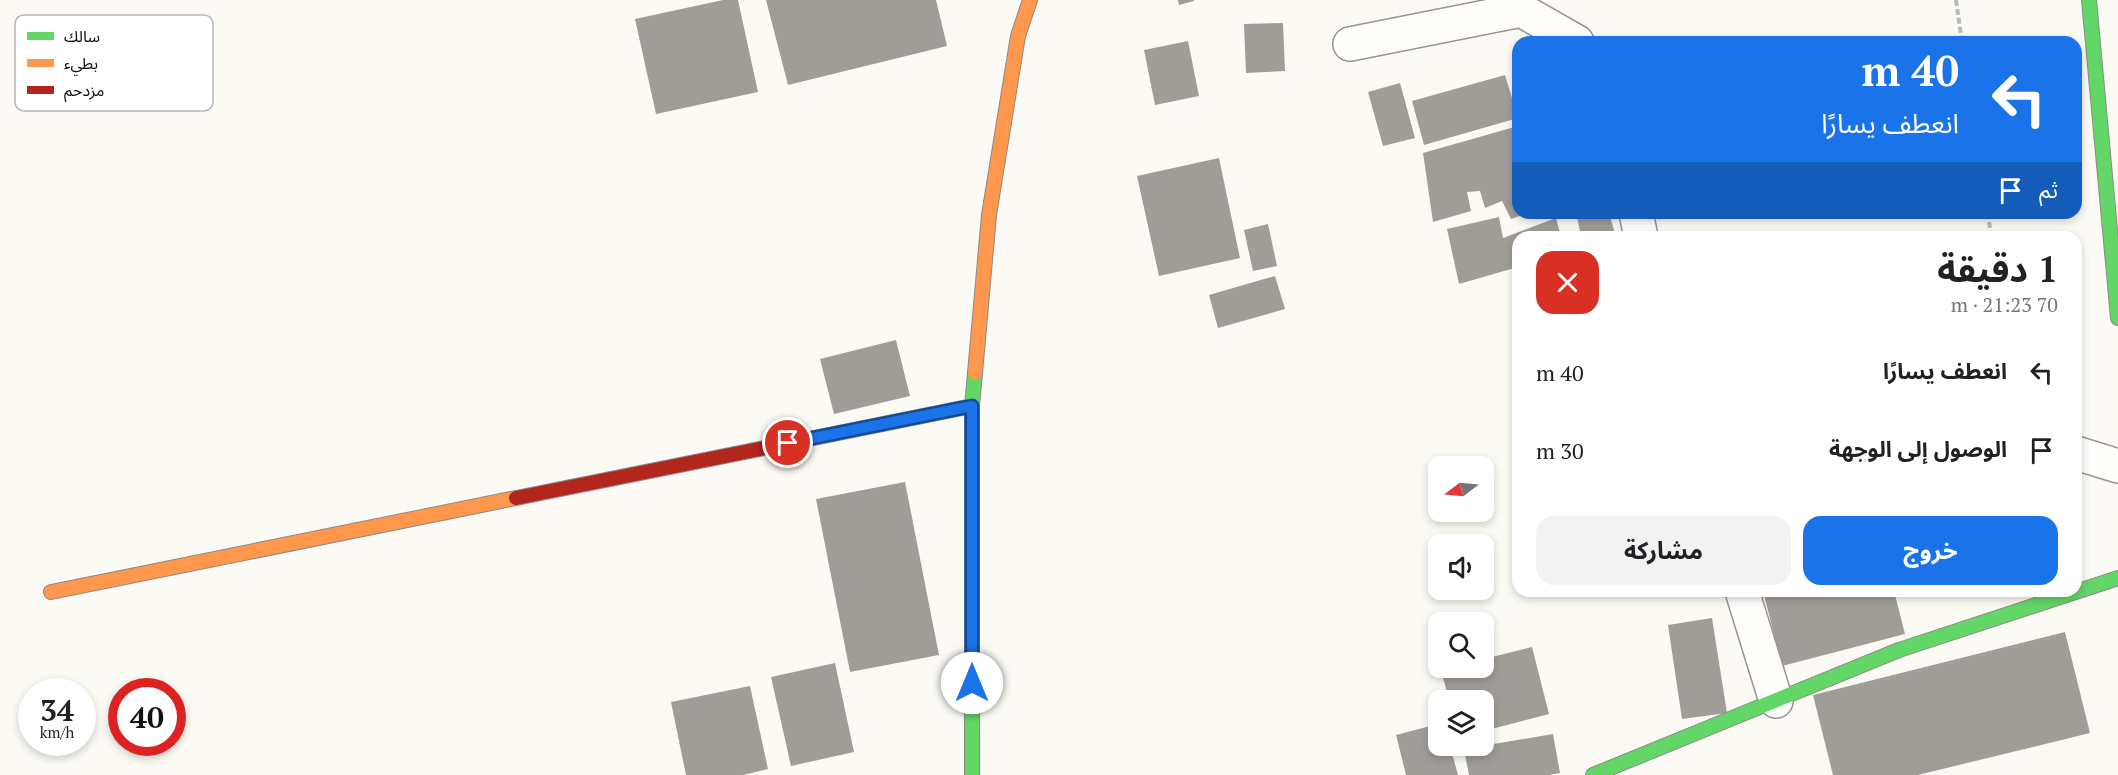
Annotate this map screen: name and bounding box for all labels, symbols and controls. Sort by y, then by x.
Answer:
legend [15,15,213,111]
text: سالك [64,25,100,47]
text: 40 m [1861,42,1959,98]
text: بطيء [64,52,98,76]
icon: left [1980,60,2058,138]
text: مزدحم [64,79,104,103]
text: انعطف يسارًا [1821,105,1959,141]
icon: arrive [1994,174,2027,207]
text: ثم [2039,175,2058,204]
text: 1 دقيقة [1937,245,2058,292]
button: close [1536,251,1599,314]
text: 70 m · 21:23 [1951,291,2058,318]
text: انعطف يسارًا [1883,356,2007,385]
icon: left [2025,356,2058,389]
text: 40 m [1536,358,1584,387]
pin [762,417,813,468]
icon: arrive [771,426,804,459]
text: الوصول إلى الوجهة [1829,434,2007,463]
icon: arrive [2025,434,2058,467]
text: 30 m [1536,436,1584,465]
north arrow [1428,456,1494,522]
map controls [1428,456,1494,756]
button: مشاركة [1536,516,1791,585]
button: خروج [1803,516,2058,585]
button: sound [1428,534,1494,600]
button: search [1428,612,1494,678]
position arrow [940,651,1004,715]
speed limit sign: 40 [108,678,186,756]
text: 34 [40,690,74,730]
button: layers [1428,690,1494,756]
text: km/h [40,722,74,742]

